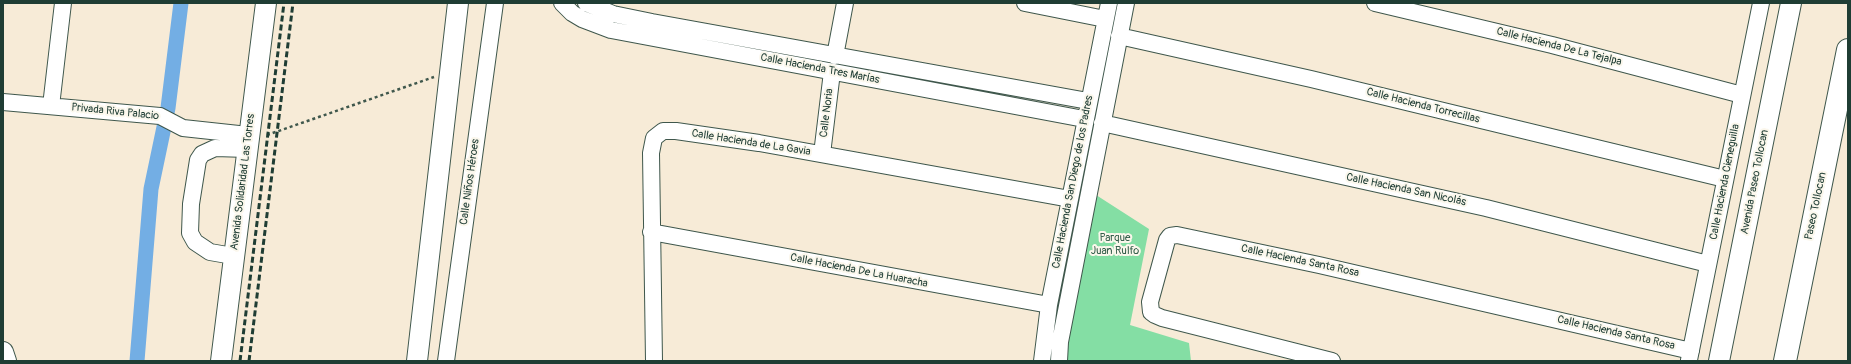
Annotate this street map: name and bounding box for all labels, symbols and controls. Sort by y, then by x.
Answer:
street label: Calle Hacienda De La Tejalpa [1495,25,1623,69]
street label: Calle Hacienda Tres Marías [759,51,881,87]
street label: Calle Hacienda Torrecillas [1365,86,1481,126]
street label: Calle Noria [817,88,837,138]
street label: Calle Hacienda San Diego de los Padres [1050,94,1096,270]
street label: Privada Riva Palacio [71,101,159,123]
street label: Avenida Solidaridad Las Torres [228,113,258,251]
street label: Calle Hacienda Cieneguilla [1707,123,1743,241]
street label: Calle Hacienda de La Gavia [691,127,811,159]
street label: Avenida Paseo Tollocan [1738,129,1772,235]
street label: Calle Niños Héroes [457,138,483,226]
street label: Calle Hacienda San Nicolás [1345,171,1467,209]
street label: Paseo Tollocan [1802,171,1830,241]
park label: Parque Juan Rulfo [1091,231,1139,257]
street label: Calle Hacienda Santa Rosa [1240,242,1360,280]
street label: Calle Hacienda De La Huaracha [789,251,929,291]
street label: Calle Hacienda Santa Rosa [1556,313,1676,353]

